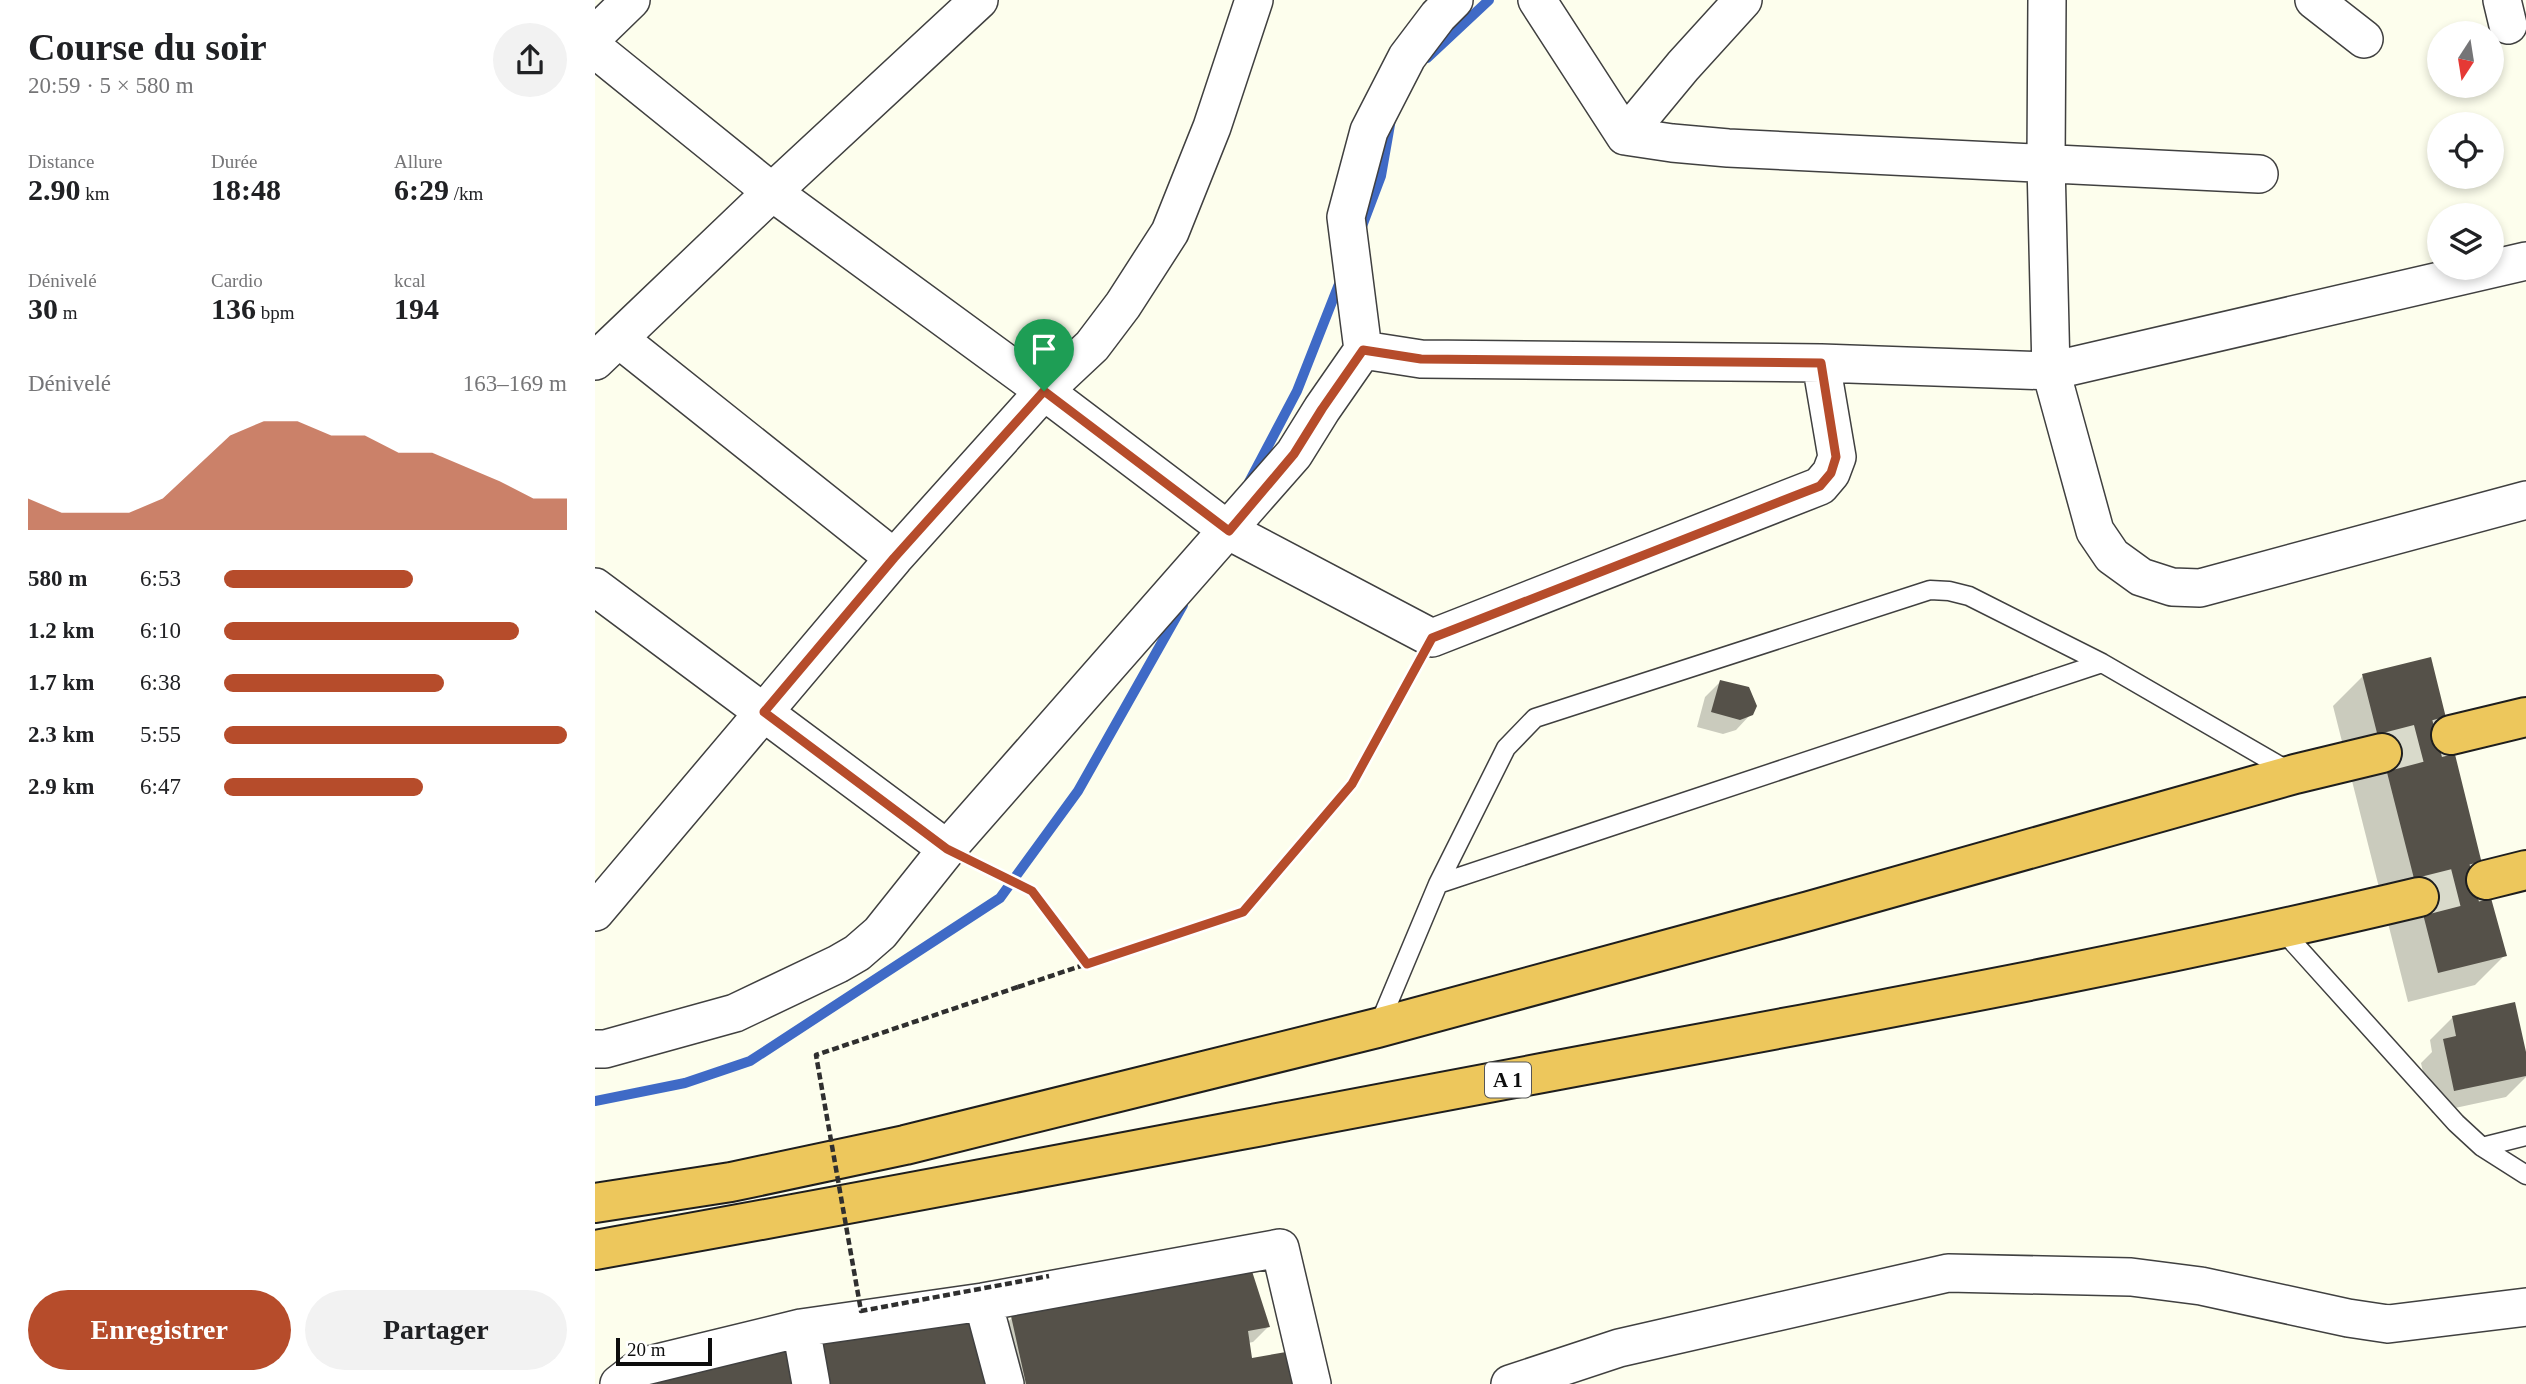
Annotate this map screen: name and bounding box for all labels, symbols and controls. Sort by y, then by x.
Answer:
north arrow [2427,21,2504,98]
map controls [2427,21,2504,280]
button: share [493,23,567,97]
text: Course du soir [28,26,267,68]
text: 20:59 · 5 × 580 m [28,73,194,98]
button: locate [2427,112,2504,189]
text: Distance [28,151,94,172]
text: Durée [211,151,257,172]
text: Allure [394,151,443,172]
text: 2.90 [28,173,81,206]
text: 18:48 [211,173,281,206]
text: 6:29 [394,173,449,206]
text: km [81,183,110,204]
text: /km [449,183,483,204]
button: layers [2427,203,2504,280]
text: Dénivelé [28,270,97,291]
text: Cardio [211,270,263,291]
text: kcal [394,270,426,291]
text: 30 [28,292,58,325]
text: 136 [211,292,256,325]
text: 194 [394,292,439,325]
text: m [58,302,78,323]
text: bpm [256,302,295,323]
pin [1014,319,1074,391]
icon: arrive [1025,330,1063,368]
text: Dénivelé [28,371,111,396]
text: 163–169 m [463,371,567,396]
text: 580 m [28,566,87,591]
text: 6:53 [140,566,181,591]
text: 1.2 km [28,618,94,643]
text: 6:10 [140,618,181,643]
text: 1.7 km [28,670,94,695]
text: 6:38 [140,670,181,695]
text: 2.3 km [28,722,94,747]
text: 5:55 [140,722,181,747]
text: 2.9 km [28,774,94,799]
text: 6:47 [140,774,181,799]
road number: A 1 [1485,1062,1531,1098]
button: Enregistrer [28,1290,291,1370]
button: Partager [305,1290,567,1370]
scale bar [616,1335,712,1367]
text: 20 m [627,1339,666,1360]

